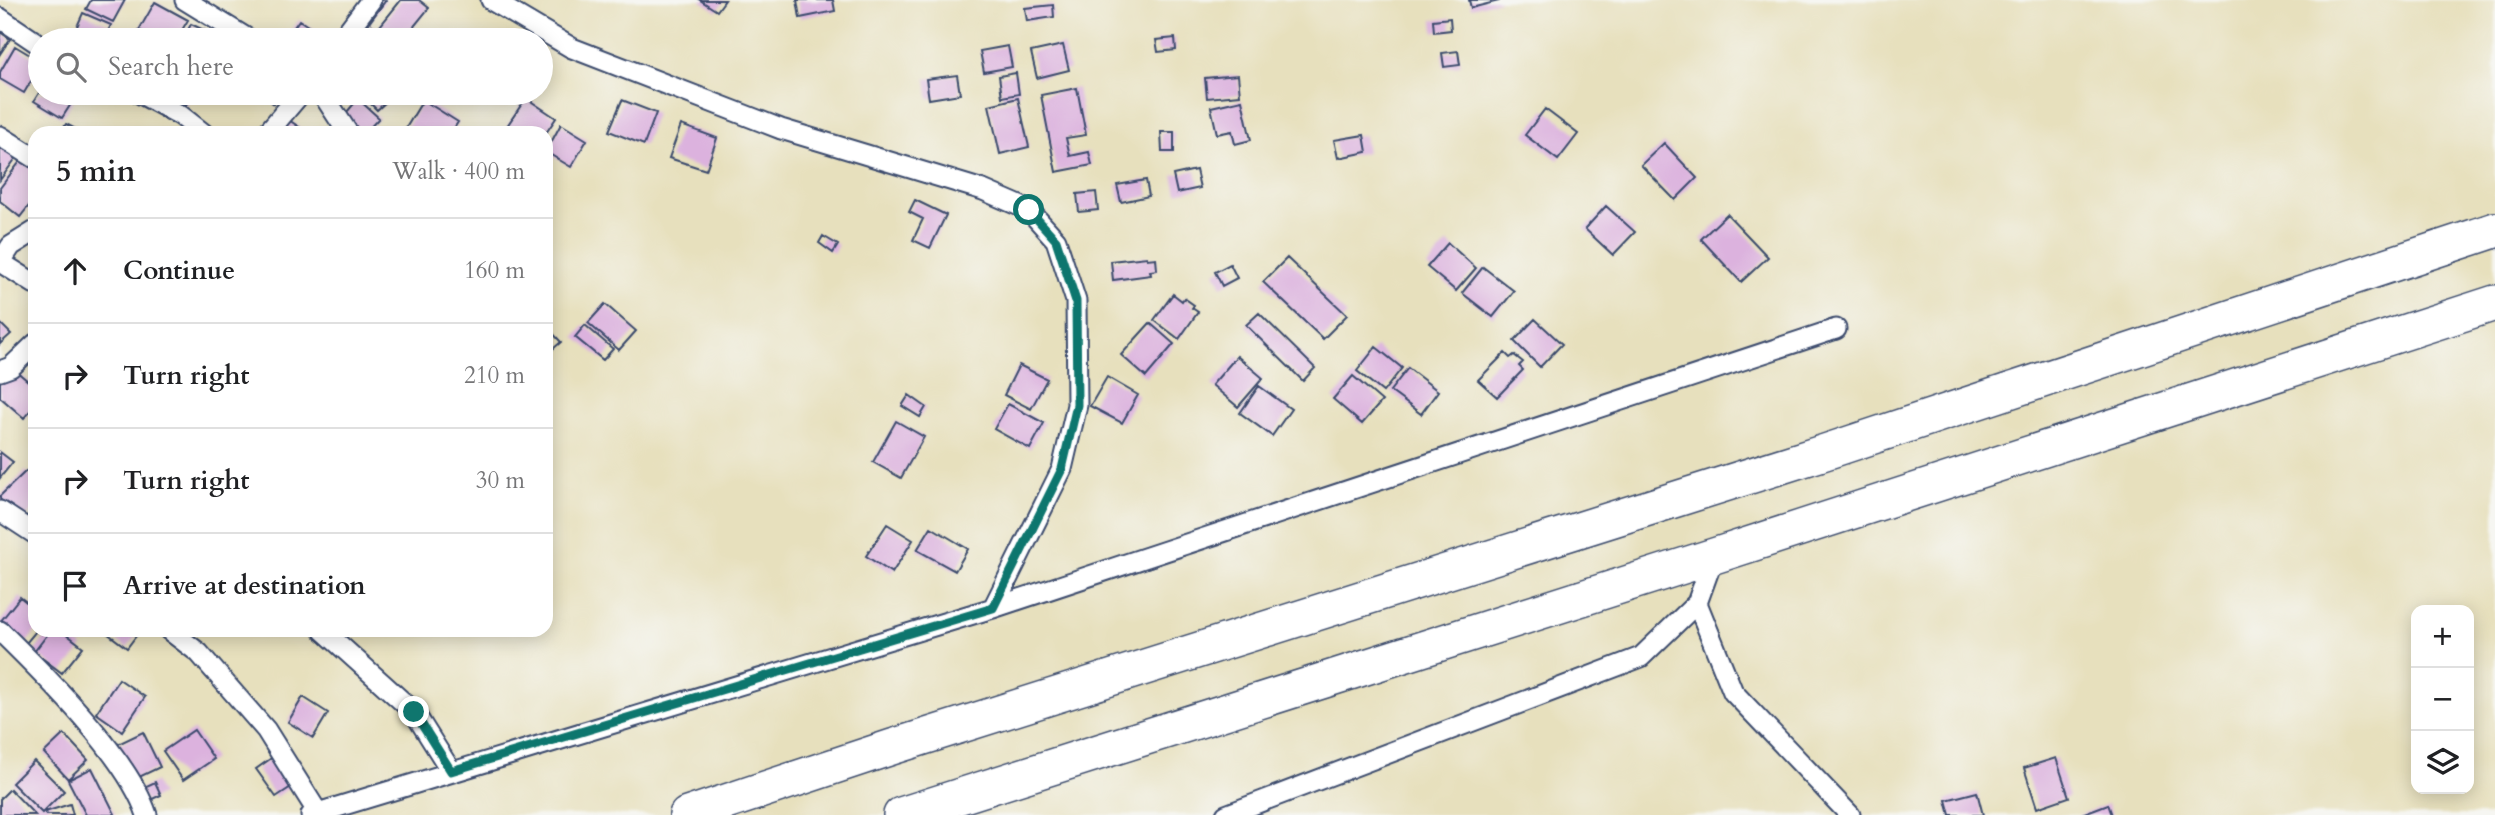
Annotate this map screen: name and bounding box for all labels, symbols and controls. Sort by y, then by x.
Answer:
search box [28,28,553,105]
icon: search [52,48,90,86]
text: Search here [108,49,234,84]
text: 5 min [56,151,136,192]
text: Walk · 400 m [392,156,525,187]
route start [1013,194,1044,225]
icon: ahead [56,252,94,290]
text: Continue [123,253,235,288]
text: 160 m [464,255,525,286]
icon: right [56,357,94,395]
text: Turn right [123,358,250,393]
text: 210 m [464,360,525,391]
icon: right [56,462,94,500]
text: Turn right [123,463,250,498]
text: 30 m [476,465,525,496]
icon: arrive [56,567,94,605]
text: Arrive at destination [123,568,366,603]
map controls [2411,605,2474,794]
button: + [2411,605,2474,668]
button: − [2411,668,2474,731]
route end [398,696,429,727]
button: layers [2411,731,2474,794]

